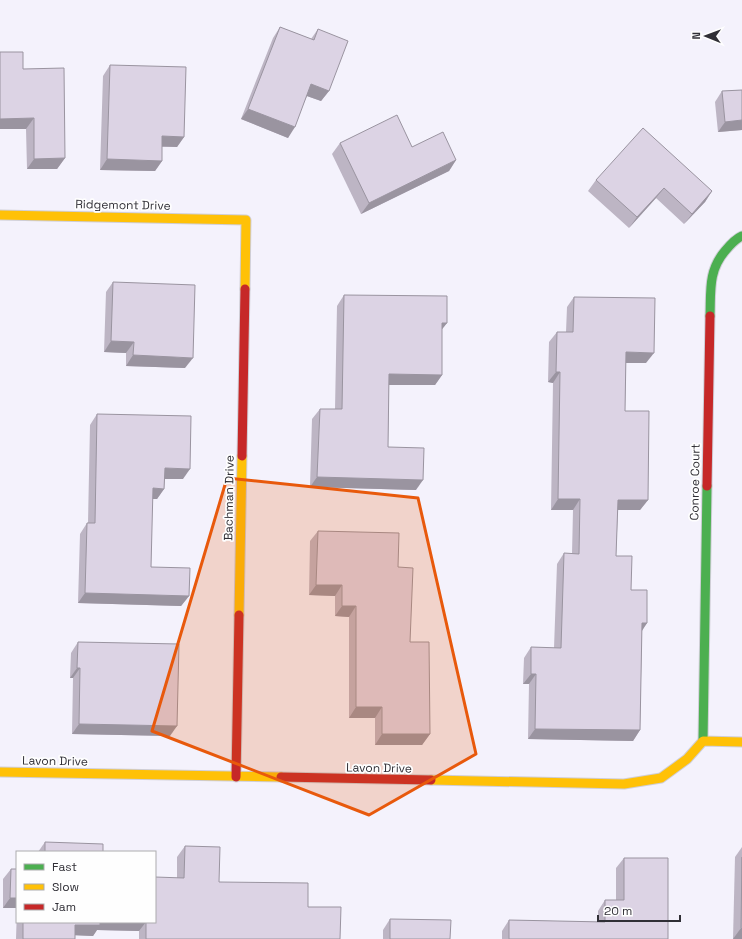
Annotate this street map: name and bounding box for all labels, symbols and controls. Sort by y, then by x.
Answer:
north arrow [686,16,726,56]
text: N [689,32,703,40]
street label: Ridgemont Drive [75,196,171,214]
street label: Conroe Court [686,443,704,521]
street label: Bachman Drive [220,455,238,541]
street label: Lavon Drive [22,752,88,770]
street label: Lavon Drive [346,759,412,777]
legend [16,851,156,923]
text: Fast [52,859,77,875]
text: Slow [52,879,79,895]
scale bar [598,897,680,923]
text: Jam [52,899,76,915]
text: 20 m [604,903,632,919]

